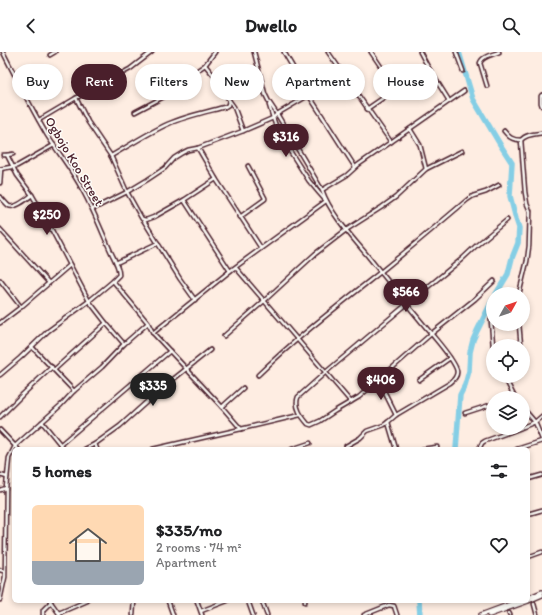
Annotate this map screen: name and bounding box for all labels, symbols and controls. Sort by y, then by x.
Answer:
icon: back [20,15,42,37]
text: Dwello [245,15,297,37]
icon: search [500,15,522,37]
chip: Buy [12,64,63,100]
chip: Rent [71,64,127,100]
chip: Filters [135,64,202,100]
chip: New [210,64,264,100]
chip: Apartment [272,64,365,100]
chip: House [373,64,438,100]
street label: Ogbojo Koo Street [42,114,107,209]
pin: $316 [262,124,310,158]
text: $316 [273,129,299,144]
pin: $250 [23,202,71,236]
text: $250 [33,207,61,222]
pin: $566 [382,279,430,313]
text: $566 [392,284,420,299]
north arrow [486,287,530,331]
map controls [486,287,530,435]
button: locate [486,339,530,383]
pin: $406 [357,367,405,401]
text: $406 [366,372,396,387]
pin: $335 [129,373,177,407]
text: $335 [139,378,167,393]
button: layers [486,391,530,435]
icon: filters [488,460,510,482]
text: 5 homes [32,461,92,481]
text: $335/mo [156,520,222,540]
icon: home [64,521,112,569]
icon: heart [488,534,510,556]
text: 2 rooms · 74 m² [156,540,242,555]
text: Apartment [156,555,217,570]

